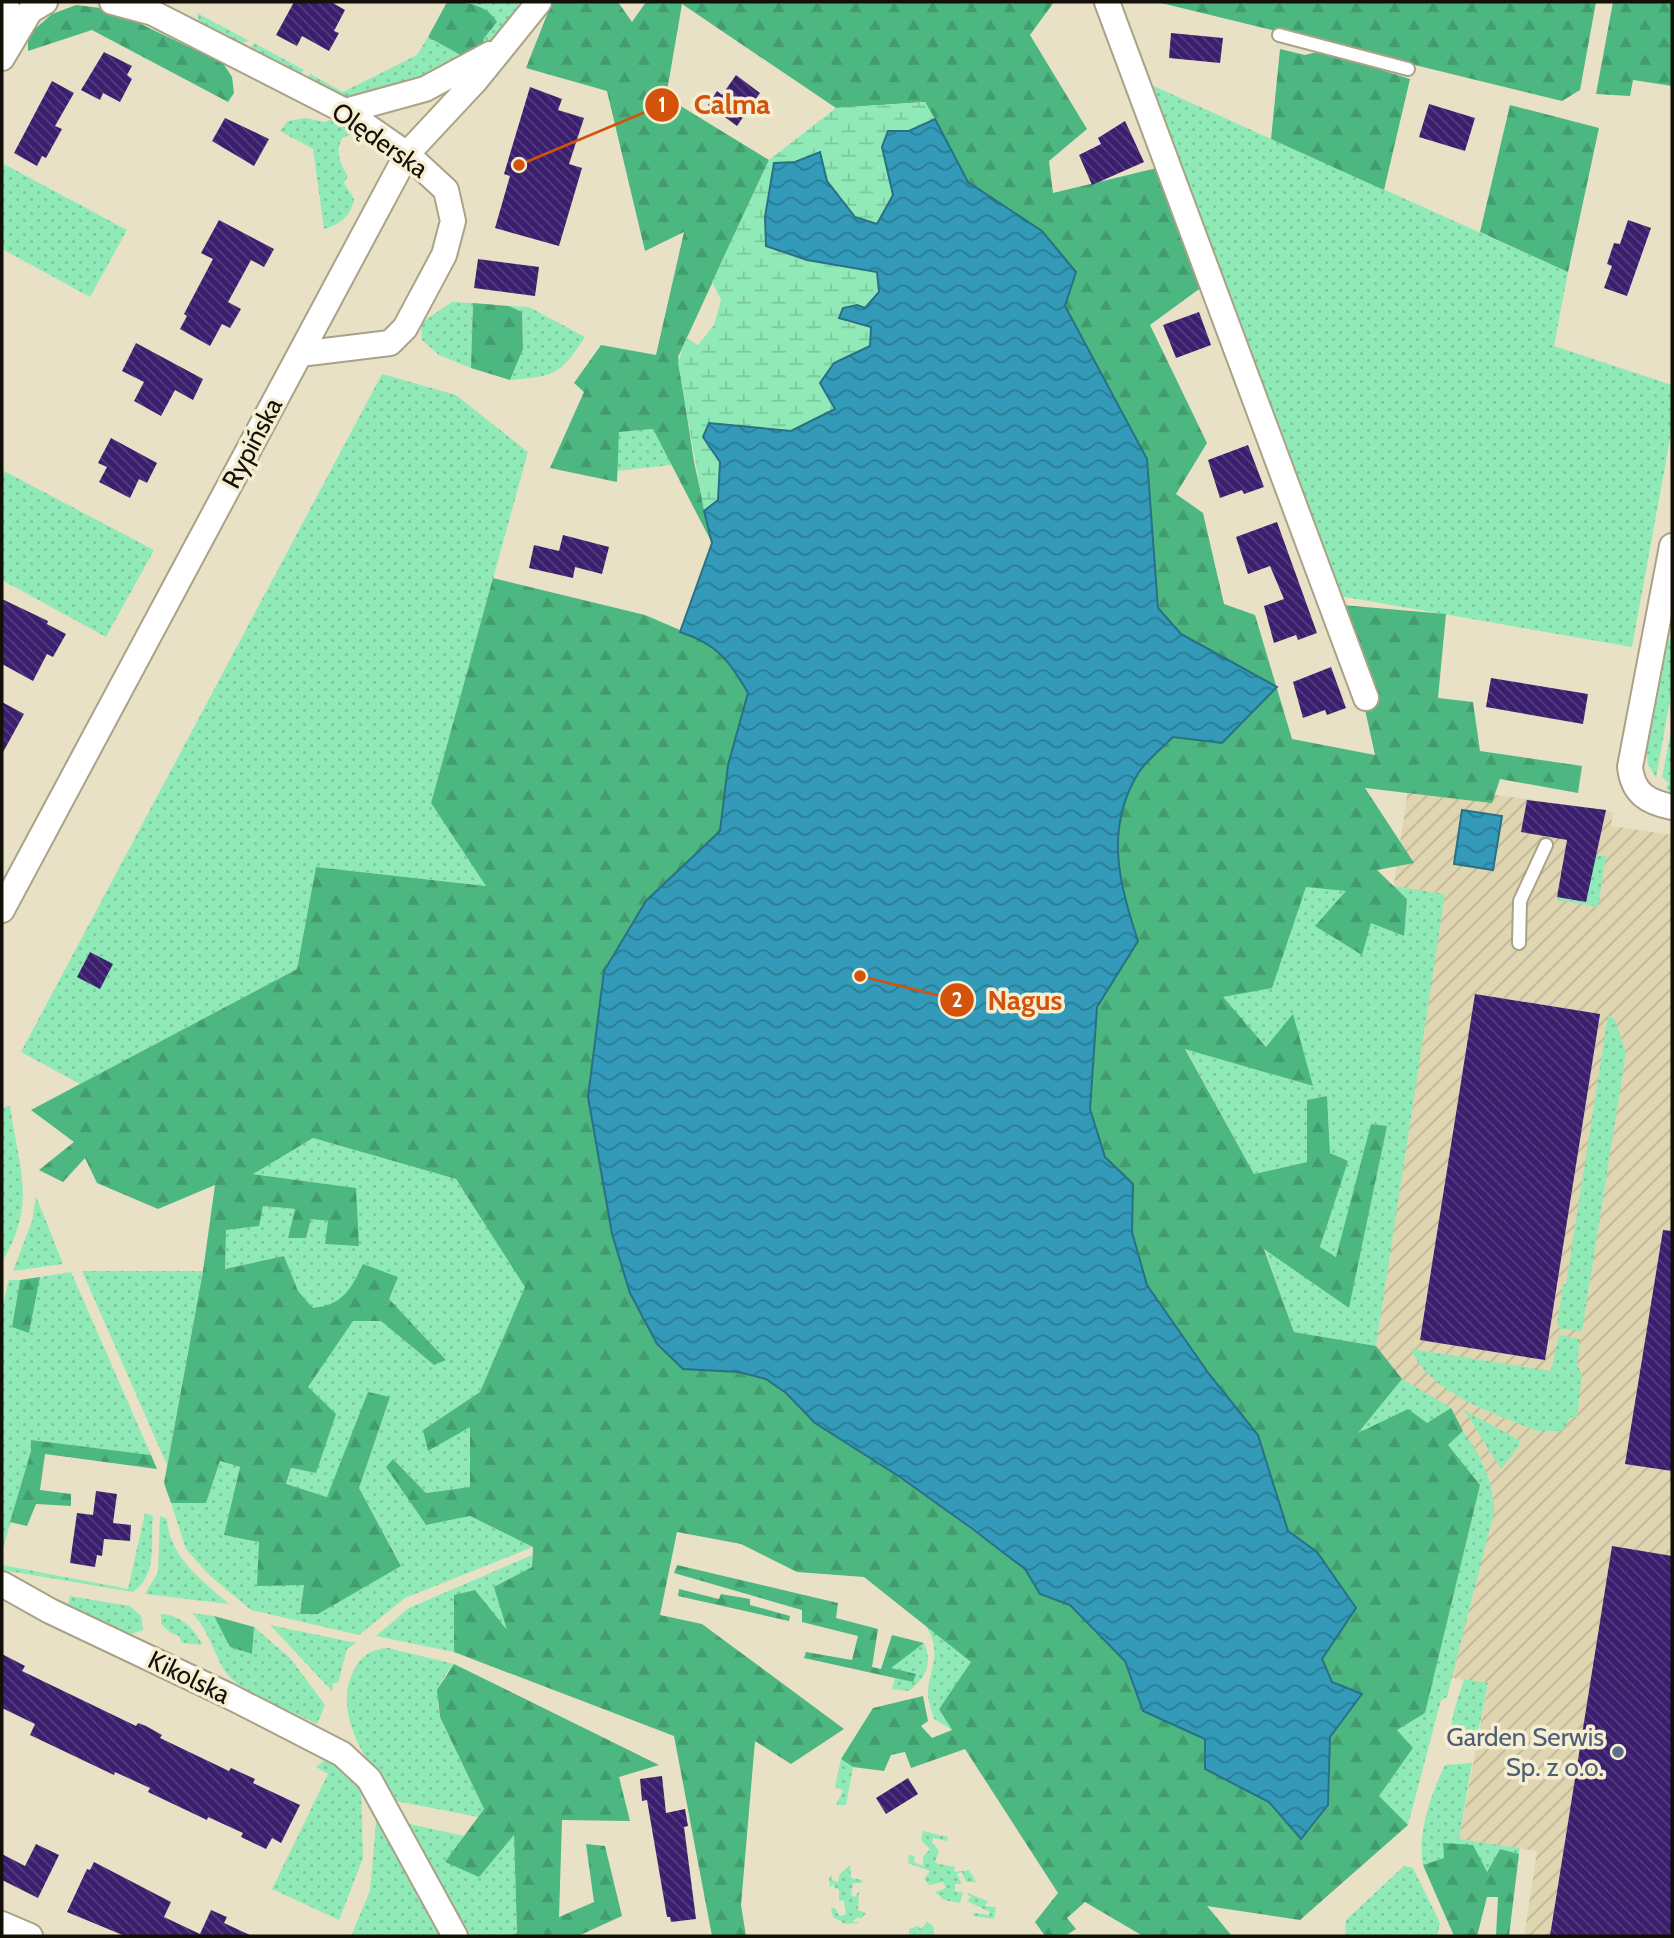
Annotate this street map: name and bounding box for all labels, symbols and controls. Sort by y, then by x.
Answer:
callout: Calma [645,80,784,129]
text: Calma [694,87,770,121]
text: 1 [658,92,666,117]
street label: Olęderska [326,95,435,185]
street label: Rypińska [215,392,289,494]
callout: Nagus [939,976,1077,1025]
text: Nagus [988,983,1063,1017]
text: 2 [951,987,963,1012]
street label: Kikolska [143,1644,236,1711]
place label: Garden Serwis Sp. z o.o. [1446,1721,1604,1783]
marker: Garden Serwis Sp. z o.o. [1610,1744,1626,1760]

